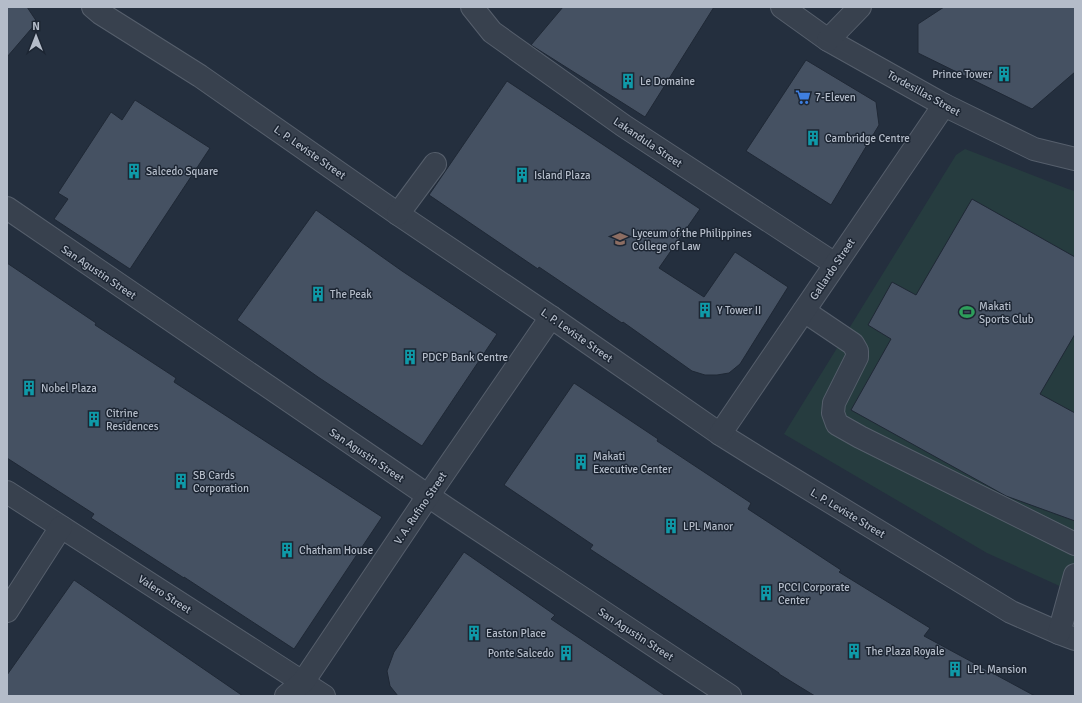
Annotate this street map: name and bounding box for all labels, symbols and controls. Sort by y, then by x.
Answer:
north arrow [16,16,56,56]
text: N [32,20,40,33]
building icon: Prince Tower [995,65,1013,83]
street label: Tordesillas Street [885,68,963,119]
place label: Prince Tower [932,68,992,81]
building icon: Le Domaine [619,72,637,90]
place label: Le Domaine [640,75,695,88]
supermarket icon: 7-Eleven [794,88,812,106]
place label: 7-Eleven [815,91,856,104]
street label: Lakandula Street [611,115,685,170]
street label: L. P. Leviste Street [271,123,348,182]
building icon: Cambridge Centre [804,129,822,147]
place label: Cambridge Centre [825,132,910,145]
building icon: Salcedo Square [125,162,143,180]
place label: Salcedo Square [146,165,218,178]
building icon: Island Plaza [513,166,531,184]
place label: Island Plaza [534,169,591,182]
place label: Lyceum of the Philippines College of Law [632,227,752,253]
school or university icon: Lyceum of the Philippines College of Law [611,230,629,248]
street label: Gallardo Street [807,236,858,302]
street label: San Agustin Street [59,243,139,302]
building icon: The Peak [309,285,327,303]
place label: The Peak [330,288,372,301]
place label: Makati Sports Club [979,300,1034,326]
building icon: Y Tower II [696,301,714,319]
sports icon: Makati Sports Club [958,303,976,321]
place label: Y Tower II [717,304,761,317]
street label: L. P. Leviste Street [538,306,615,365]
building icon: PDCP Bank Centre [401,348,419,366]
place label: PDCP Bank Centre [422,351,508,364]
building icon: Nobel Plaza [20,379,38,397]
place label: Nobel Plaza [41,382,97,395]
place label: Citrine Residences [106,407,159,433]
building icon: Citrine Residences [85,410,103,428]
street label: San Agustin Street [327,426,407,485]
place label: Makati Executive Center [593,450,672,476]
building icon: Makati Executive Center [572,453,590,471]
place label: SB Cards Corporation [193,469,249,495]
street label: V. A. Rufino Street [391,469,450,547]
building icon: SB Cards Corporation [172,472,190,490]
street label: L. P. Leviste Street [808,486,888,541]
building icon: LPL Manor [662,517,680,535]
place label: LPL Manor [683,520,733,533]
building icon: Chatham House [278,541,296,559]
place label: Chatham House [299,544,373,557]
street label: Valero Street [136,572,194,616]
place label: PCCI Corporate Center [778,581,850,607]
building icon: PCCI Corporate Center [757,584,775,602]
street label: San Agustin Street [596,605,676,664]
building icon: Easton Place [465,624,483,642]
place label: Easton Place [486,627,546,640]
building icon: The Plaza Royale [845,642,863,660]
building icon: Ponte Salcedo [557,644,575,662]
place label: The Plaza Royale [866,645,945,658]
place label: Ponte Salcedo [488,647,554,660]
building icon: LPL Mansion [946,660,964,678]
place label: LPL Mansion [967,663,1027,676]

